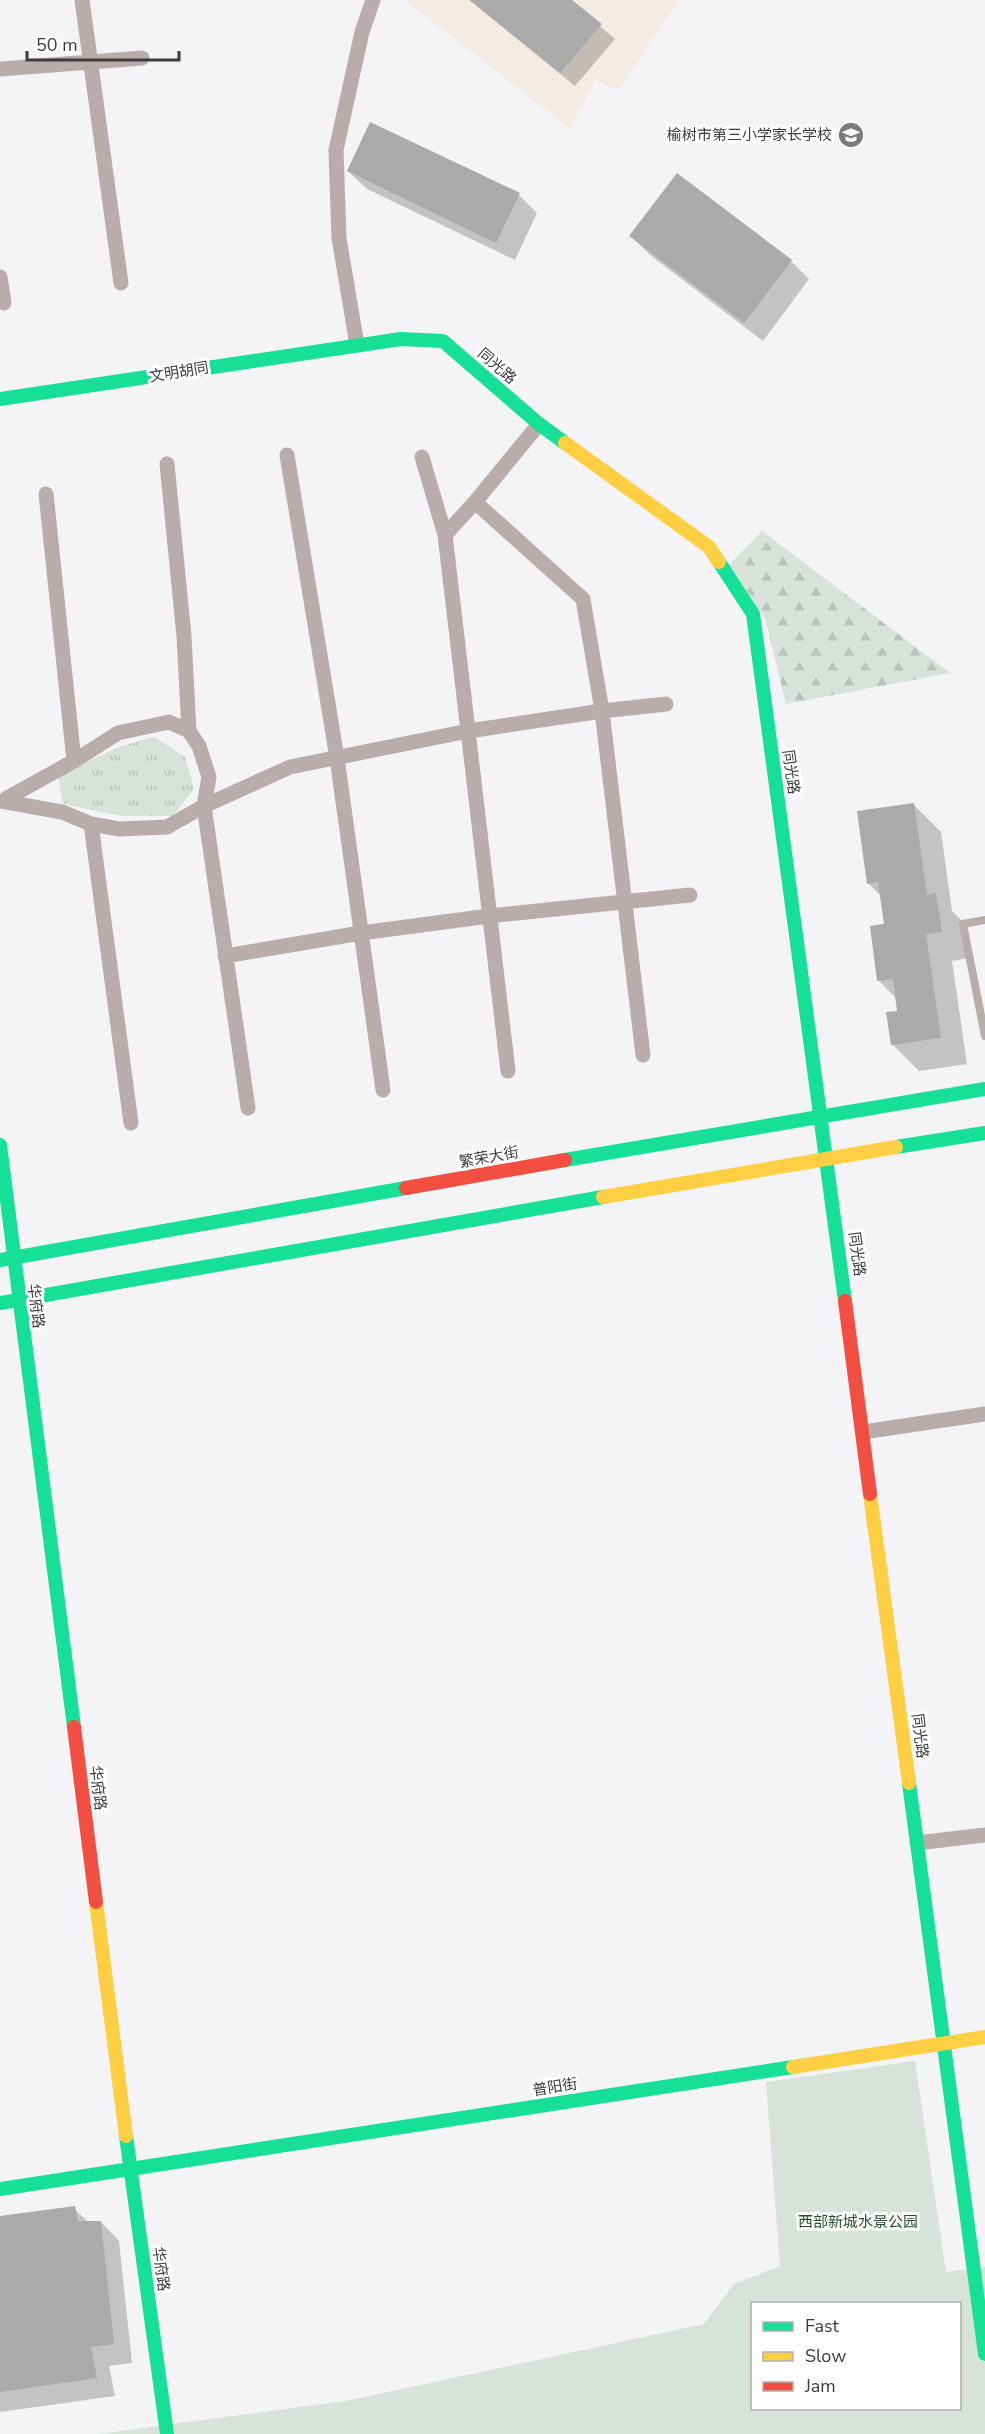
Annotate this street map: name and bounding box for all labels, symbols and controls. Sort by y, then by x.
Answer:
scale bar [27,24,178,62]
text: 50 m [36,33,78,57]
school or university icon: 榆树市第三小学家长学校 [836,120,866,150]
place label: 榆树市第三小学家长学校 [667,125,832,145]
street label: 同光路 [473,344,521,388]
street label: 文明胡同 [148,357,210,387]
street label: 同光路 [778,748,804,796]
street label: 繁荣大街 [458,1142,520,1172]
street label: 同光路 [844,1230,870,1278]
street label: 华府路 [23,1282,49,1330]
street label: 同光路 [907,1712,933,1760]
street label: 华府路 [85,1764,111,1812]
street label: 普阳街 [531,2074,579,2100]
park label: 西部新城水景公园 [798,2212,918,2232]
street label: 华府路 [148,2245,174,2293]
legend [751,2302,961,2410]
text: Fast [805,2314,840,2338]
text: Slow [805,2344,846,2368]
text: Jam [804,2374,836,2398]

